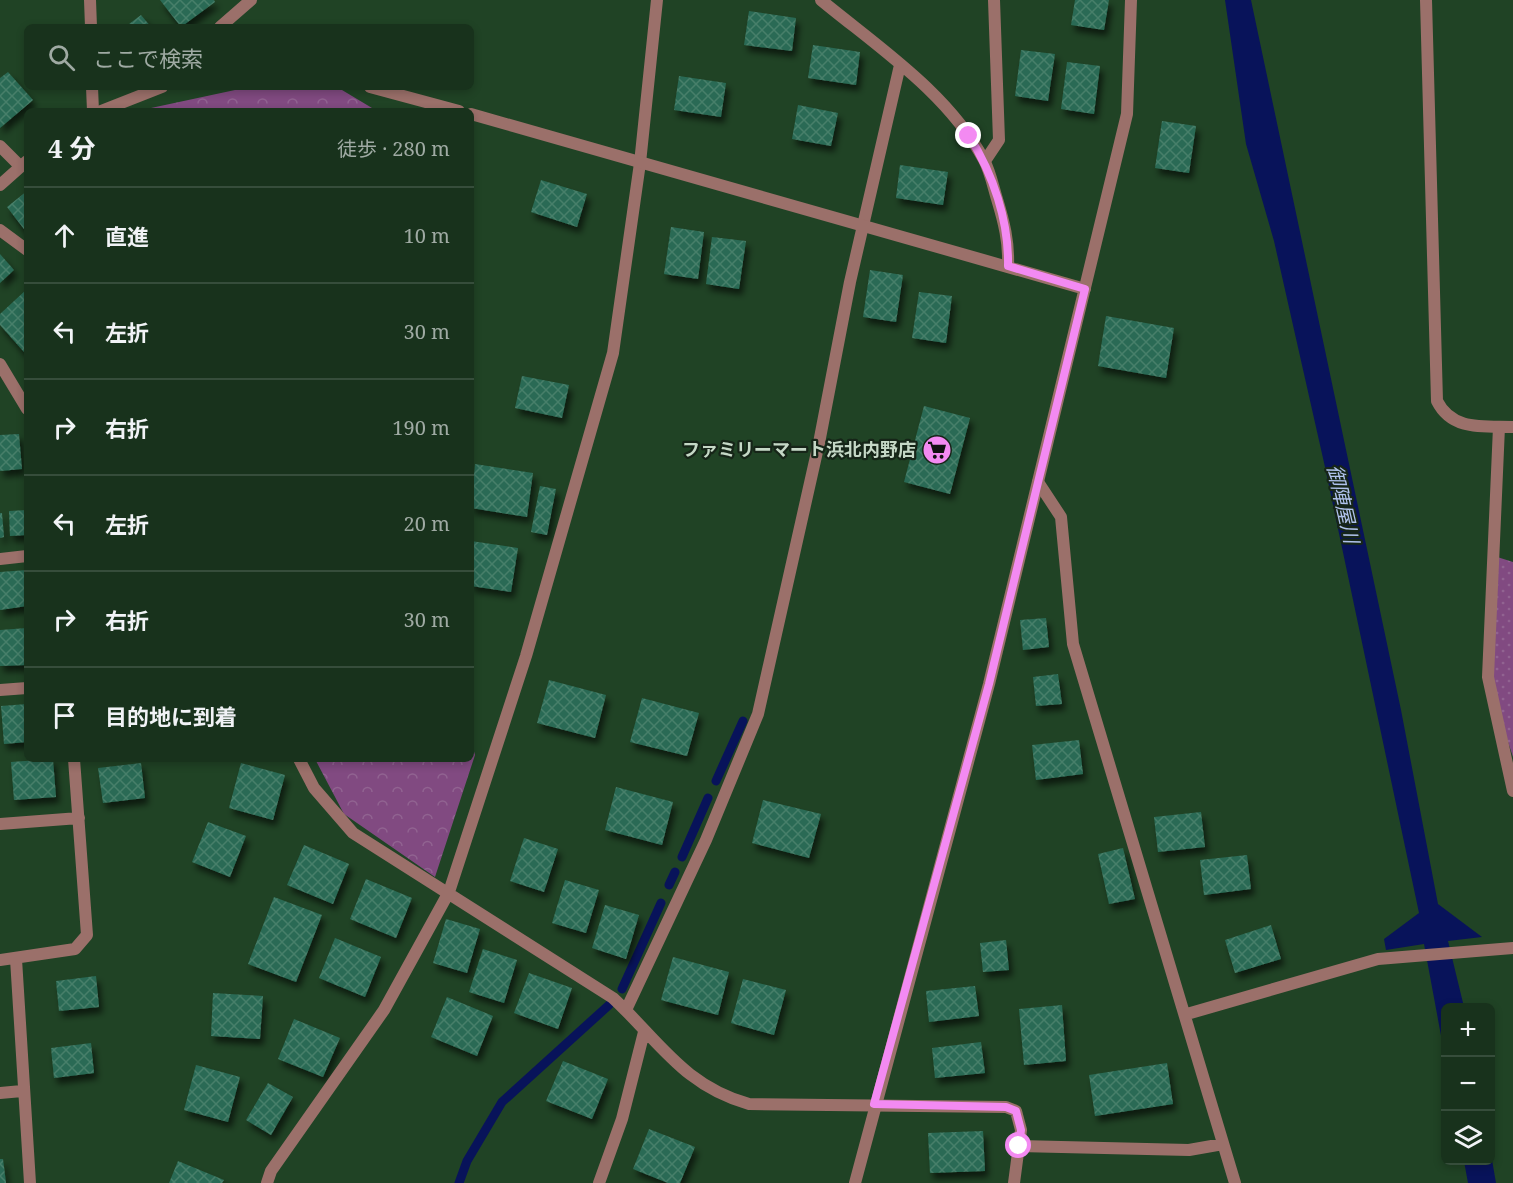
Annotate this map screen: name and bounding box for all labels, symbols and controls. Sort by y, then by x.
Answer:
search box [24,24,474,90]
icon: search [45,41,78,74]
text: ここで検索 [93,43,203,73]
route end [955,122,981,148]
text: 4 分 [48,130,95,166]
text: 徒歩 · 280 m [337,135,450,162]
icon: ahead [48,219,81,252]
text: 直進 [105,221,149,251]
text: 10 m [404,222,450,249]
icon: left [48,315,81,348]
text: 左折 [105,317,149,347]
text: 30 m [404,318,450,345]
icon: right [48,411,81,444]
text: 右折 [105,413,149,443]
text: 190 m [392,414,450,441]
supermarket icon: ファミリーマート浜北内野店 [921,434,953,466]
place label: ファミリーマート浜北内野店 [682,437,916,461]
water label: 御陣屋川 [1321,462,1366,548]
icon: left [48,507,81,540]
text: 左折 [105,509,149,539]
text: 20 m [404,510,450,537]
icon: right [48,603,81,636]
text: 右折 [105,605,149,635]
text: 30 m [404,606,450,633]
icon: arrive [48,699,81,732]
text: 目的地に到着 [105,701,237,731]
map controls [1441,1003,1495,1165]
button: + [1441,1003,1495,1057]
button: − [1441,1057,1495,1111]
button: layers [1441,1111,1495,1165]
route start [1005,1132,1031,1158]

